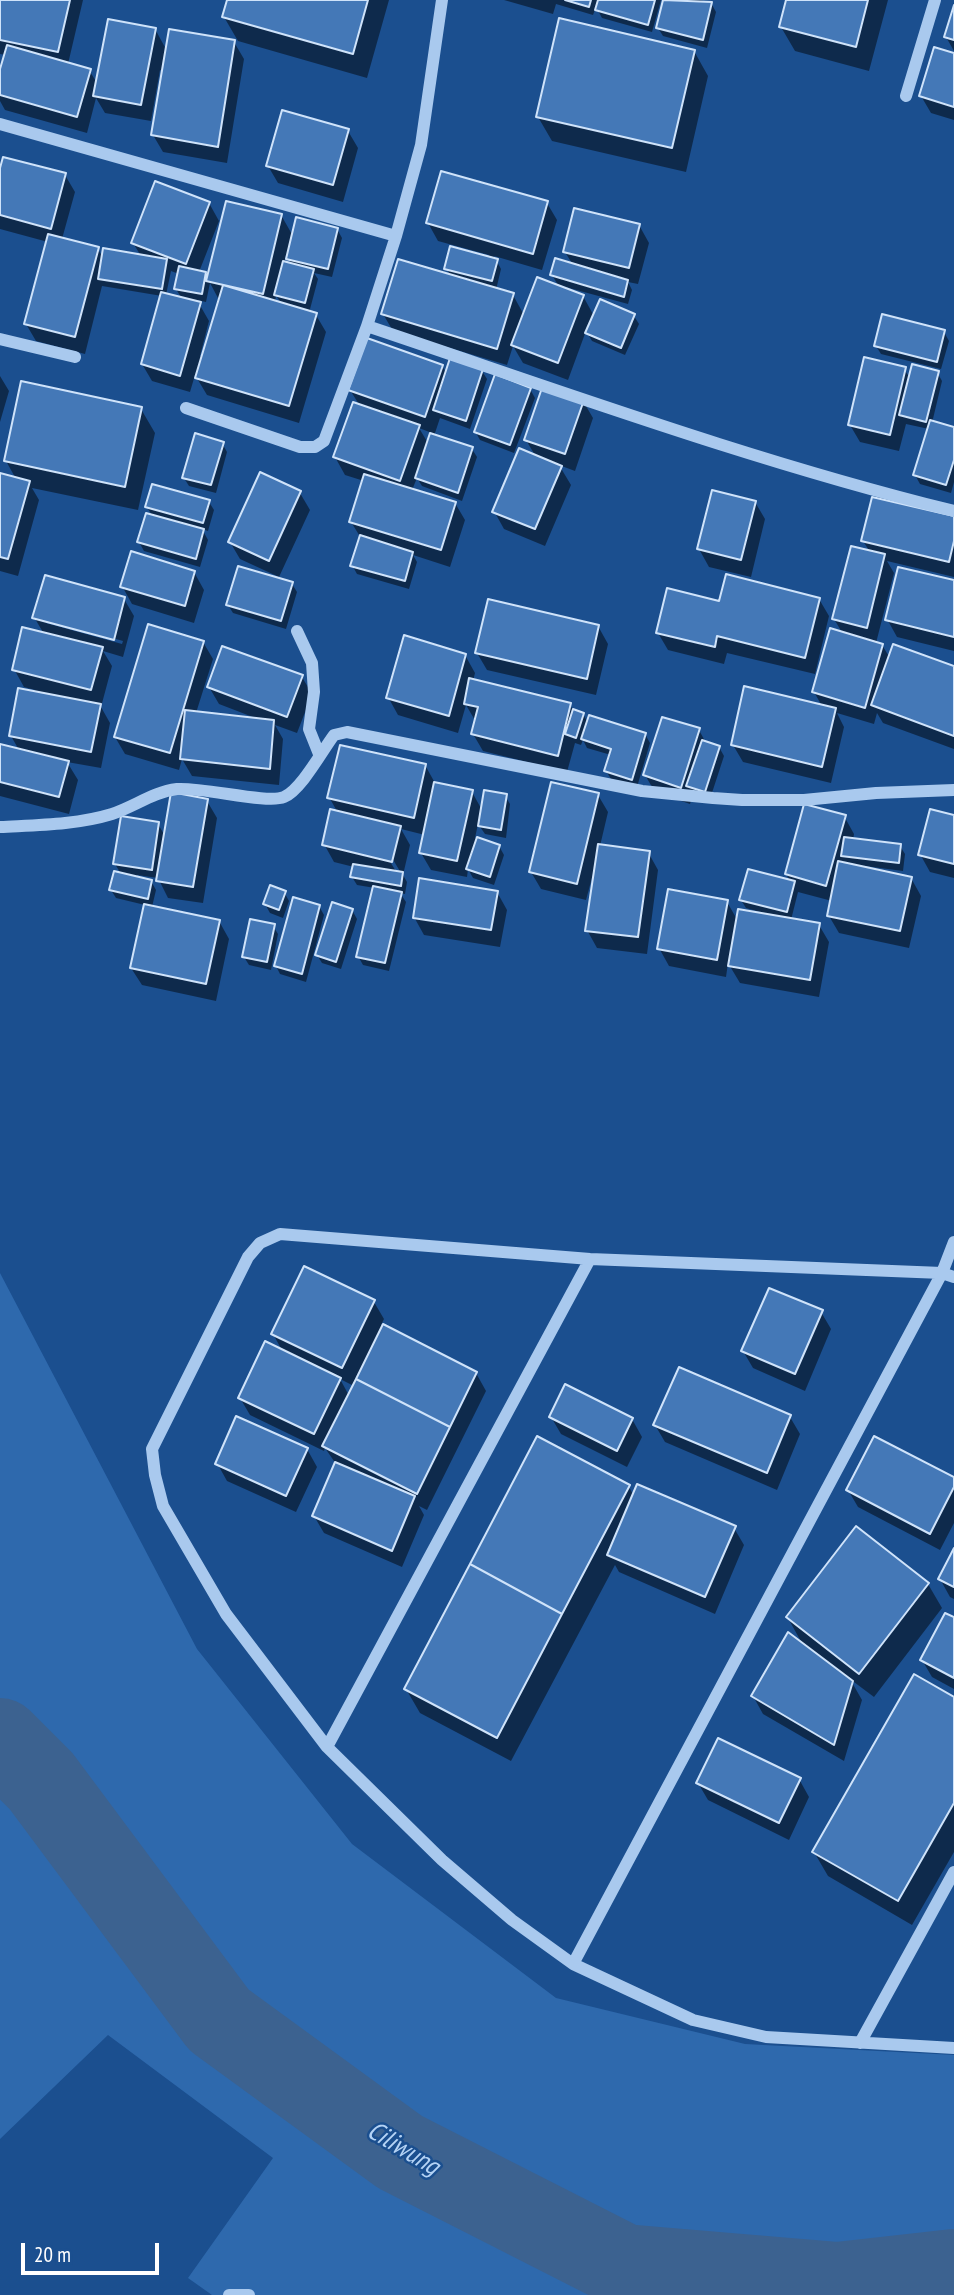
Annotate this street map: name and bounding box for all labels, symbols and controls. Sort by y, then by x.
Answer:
water label: Ciliwung [361,2115,445,2183]
scale bar [24,2228,163,2272]
text: 20 m [34,2241,71,2268]

